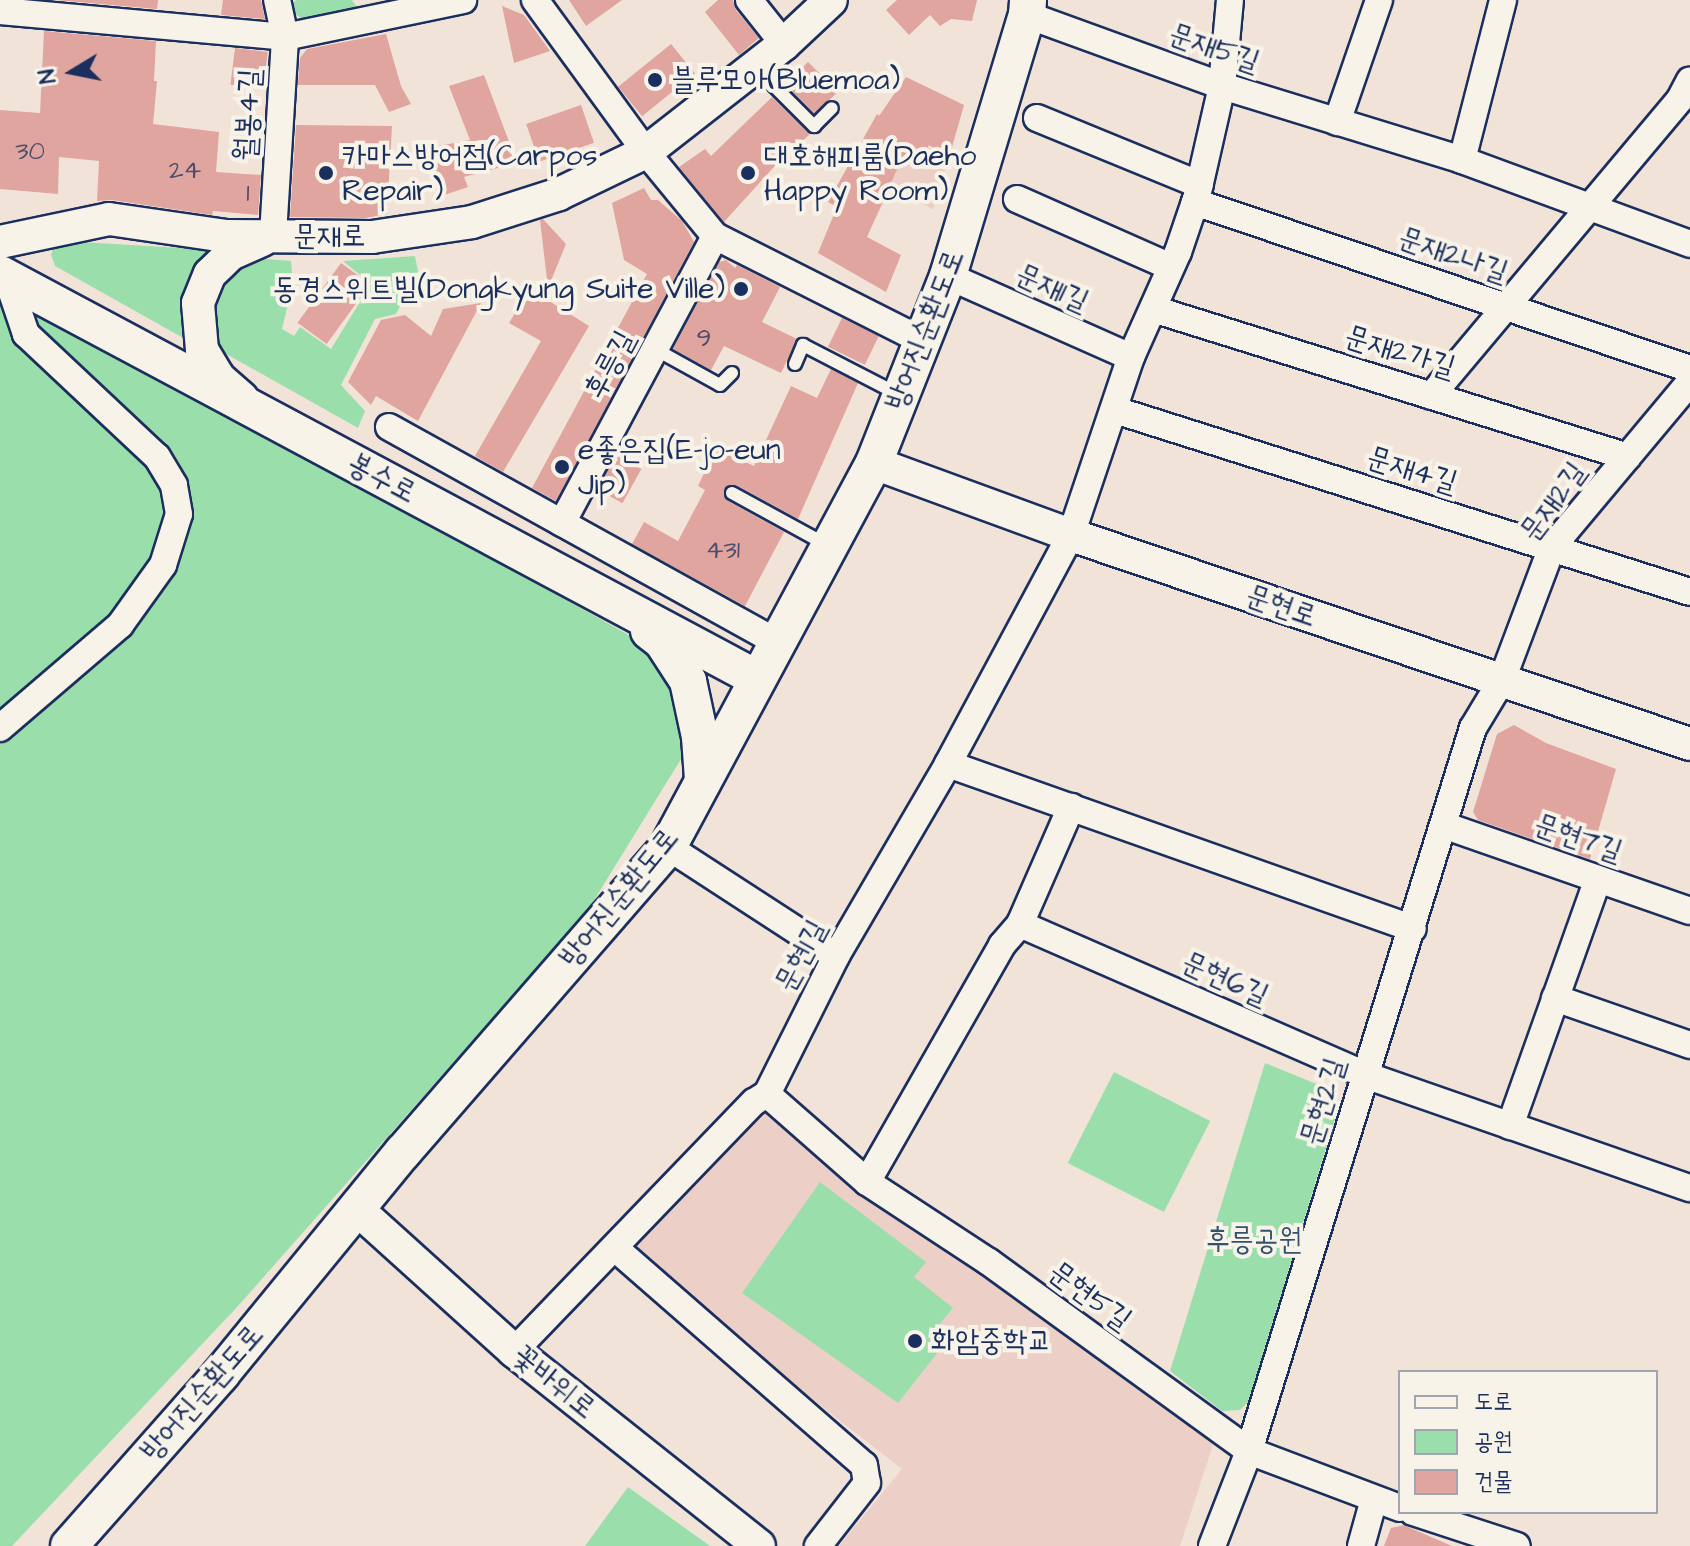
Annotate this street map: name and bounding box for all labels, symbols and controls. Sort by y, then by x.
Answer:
street label: 문재5길 [1164,16,1264,80]
north arrow [32,32,112,112]
place label: 블루모아(Bluemoa) [671,62,900,98]
text: N [31,67,64,86]
street label: 월봉4길 [228,68,268,162]
marker: 블루모아(Bluemoa) [646,71,664,89]
house number: 30 [15,136,45,168]
place label: 카마스방어점(Carpos Repair) [342,138,597,208]
place label: 대호해피룸(Daeho Happy Room) [764,138,976,208]
house number: 24 [169,155,201,187]
marker: 카마스방어점(Carpos Repair) [317,164,335,182]
marker: 대호해피룸(Daeho Happy Room) [739,164,757,182]
house number: 1 [246,178,250,210]
street label: 문재로 [293,218,365,254]
street label: 문재2나길 [1393,219,1513,291]
street label: 방어진순환도로 [878,245,972,415]
street label: 문재1길 [1010,256,1094,320]
place label: 동경스위트빌(Dongkyung Suite Ville) [273,271,725,307]
marker: 동경스위트빌(Dongkyung Suite Ville) [732,280,750,298]
street label: 문재2가길 [1340,318,1460,386]
house number: 9 [697,323,711,355]
street label: 후릉길 [577,325,643,405]
place label: e좋은집(E-jo-eun Jip) [578,432,781,502]
street label: 문재4길 [1362,439,1462,501]
street label: 봉수로 [342,445,422,511]
street label: 문재2길 [1512,455,1594,549]
marker: e좋은집(E-jo-eun Jip) [553,458,571,476]
house number: 431 [706,535,740,567]
street label: 문현로 [1241,577,1321,635]
street label: 문현7길 [1529,806,1627,870]
street label: 방어진순환도로 [552,821,686,975]
street label: 문현1길 [767,914,835,998]
street label: 문현6길 [1176,944,1274,1014]
street label: 문현2길 [1293,1054,1353,1150]
park label: 후릉공원 [1206,1222,1302,1258]
street label: 문현5길 [1042,1254,1138,1338]
street label: 방어진순환도로 [133,1317,271,1469]
place label: 화암중학교 [931,1323,1052,1359]
marker: 화암중학교 [906,1332,924,1350]
street label: 꽃바위로 [505,1338,603,1426]
legend [1398,1370,1658,1514]
text: 도로 [1474,1385,1513,1419]
text: 공원 [1474,1425,1513,1459]
text: 건물 [1474,1465,1513,1499]

